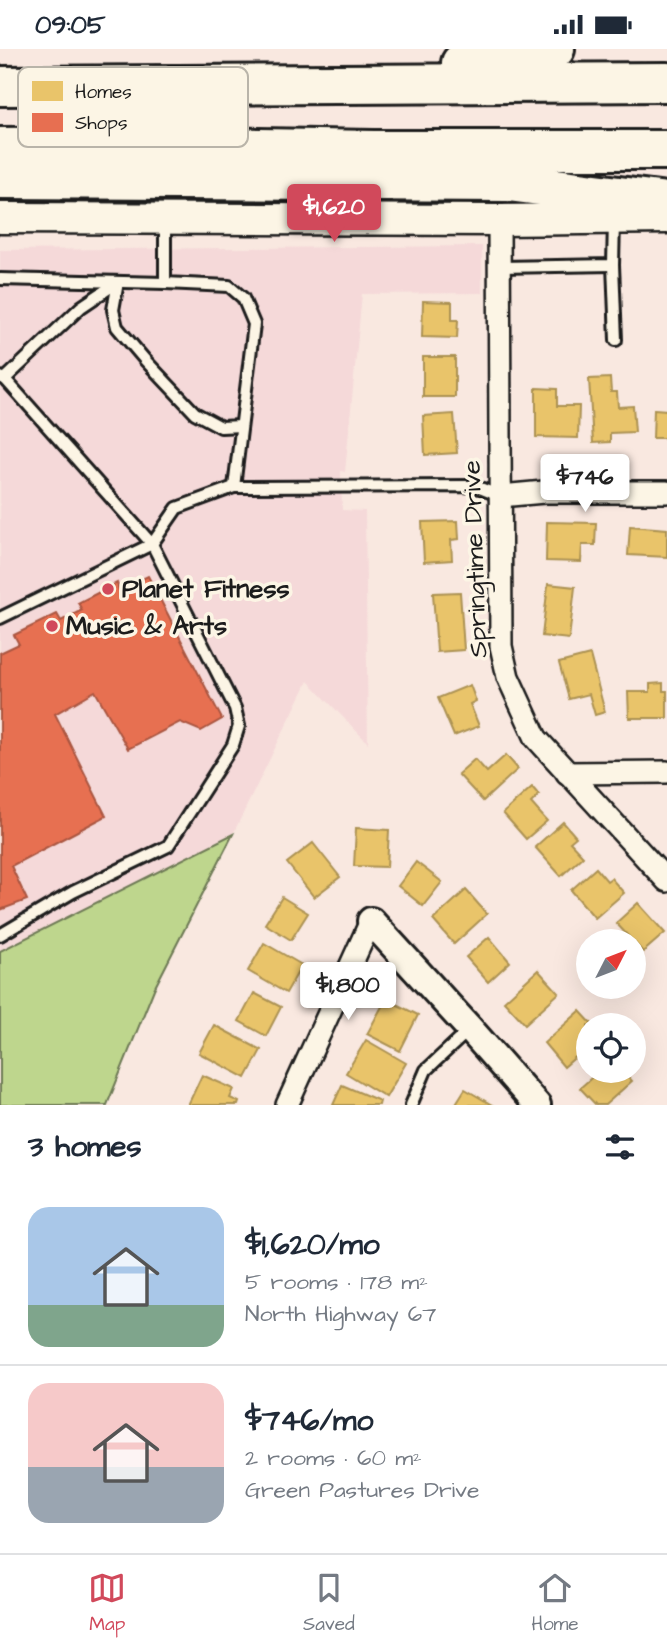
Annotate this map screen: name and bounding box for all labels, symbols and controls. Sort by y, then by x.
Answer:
text: 09:05 [35,7,105,43]
legend [18,67,248,147]
text: Homes [75,79,132,106]
text: Shops [75,110,127,137]
pin: $1,620 [277,185,391,244]
text: $1,620 [303,191,365,223]
pin: $746 [544,455,626,514]
street label: Springtime Drive [454,460,498,658]
text: $746 [556,461,614,493]
place label: Planet Fitness [122,571,290,607]
marker: Planet Fitness [100,581,116,597]
place label: Music & Arts [66,608,227,644]
marker: Music & Arts [44,618,60,634]
north arrow [576,929,646,999]
map controls [576,929,646,1083]
pin: $1,800 [291,963,405,1022]
text: $1,800 [316,969,380,1001]
button: locate [576,1013,646,1083]
text: 3 homes [28,1126,142,1168]
icon: filters [601,1128,639,1166]
text: $1,620/mo [245,1224,380,1266]
icon: home [84,1235,168,1319]
text: 5 rooms · 178 m² [245,1266,428,1298]
text: North Highway 67 [245,1298,436,1330]
text: $746/mo [245,1400,373,1442]
icon: home [84,1411,168,1495]
text: 2 rooms · 60 m² [245,1442,422,1474]
text: Green Pastures Drive [245,1474,479,1506]
tab: Map [88,1569,126,1638]
tab: Saved [303,1569,355,1638]
tab: Home [531,1569,579,1638]

